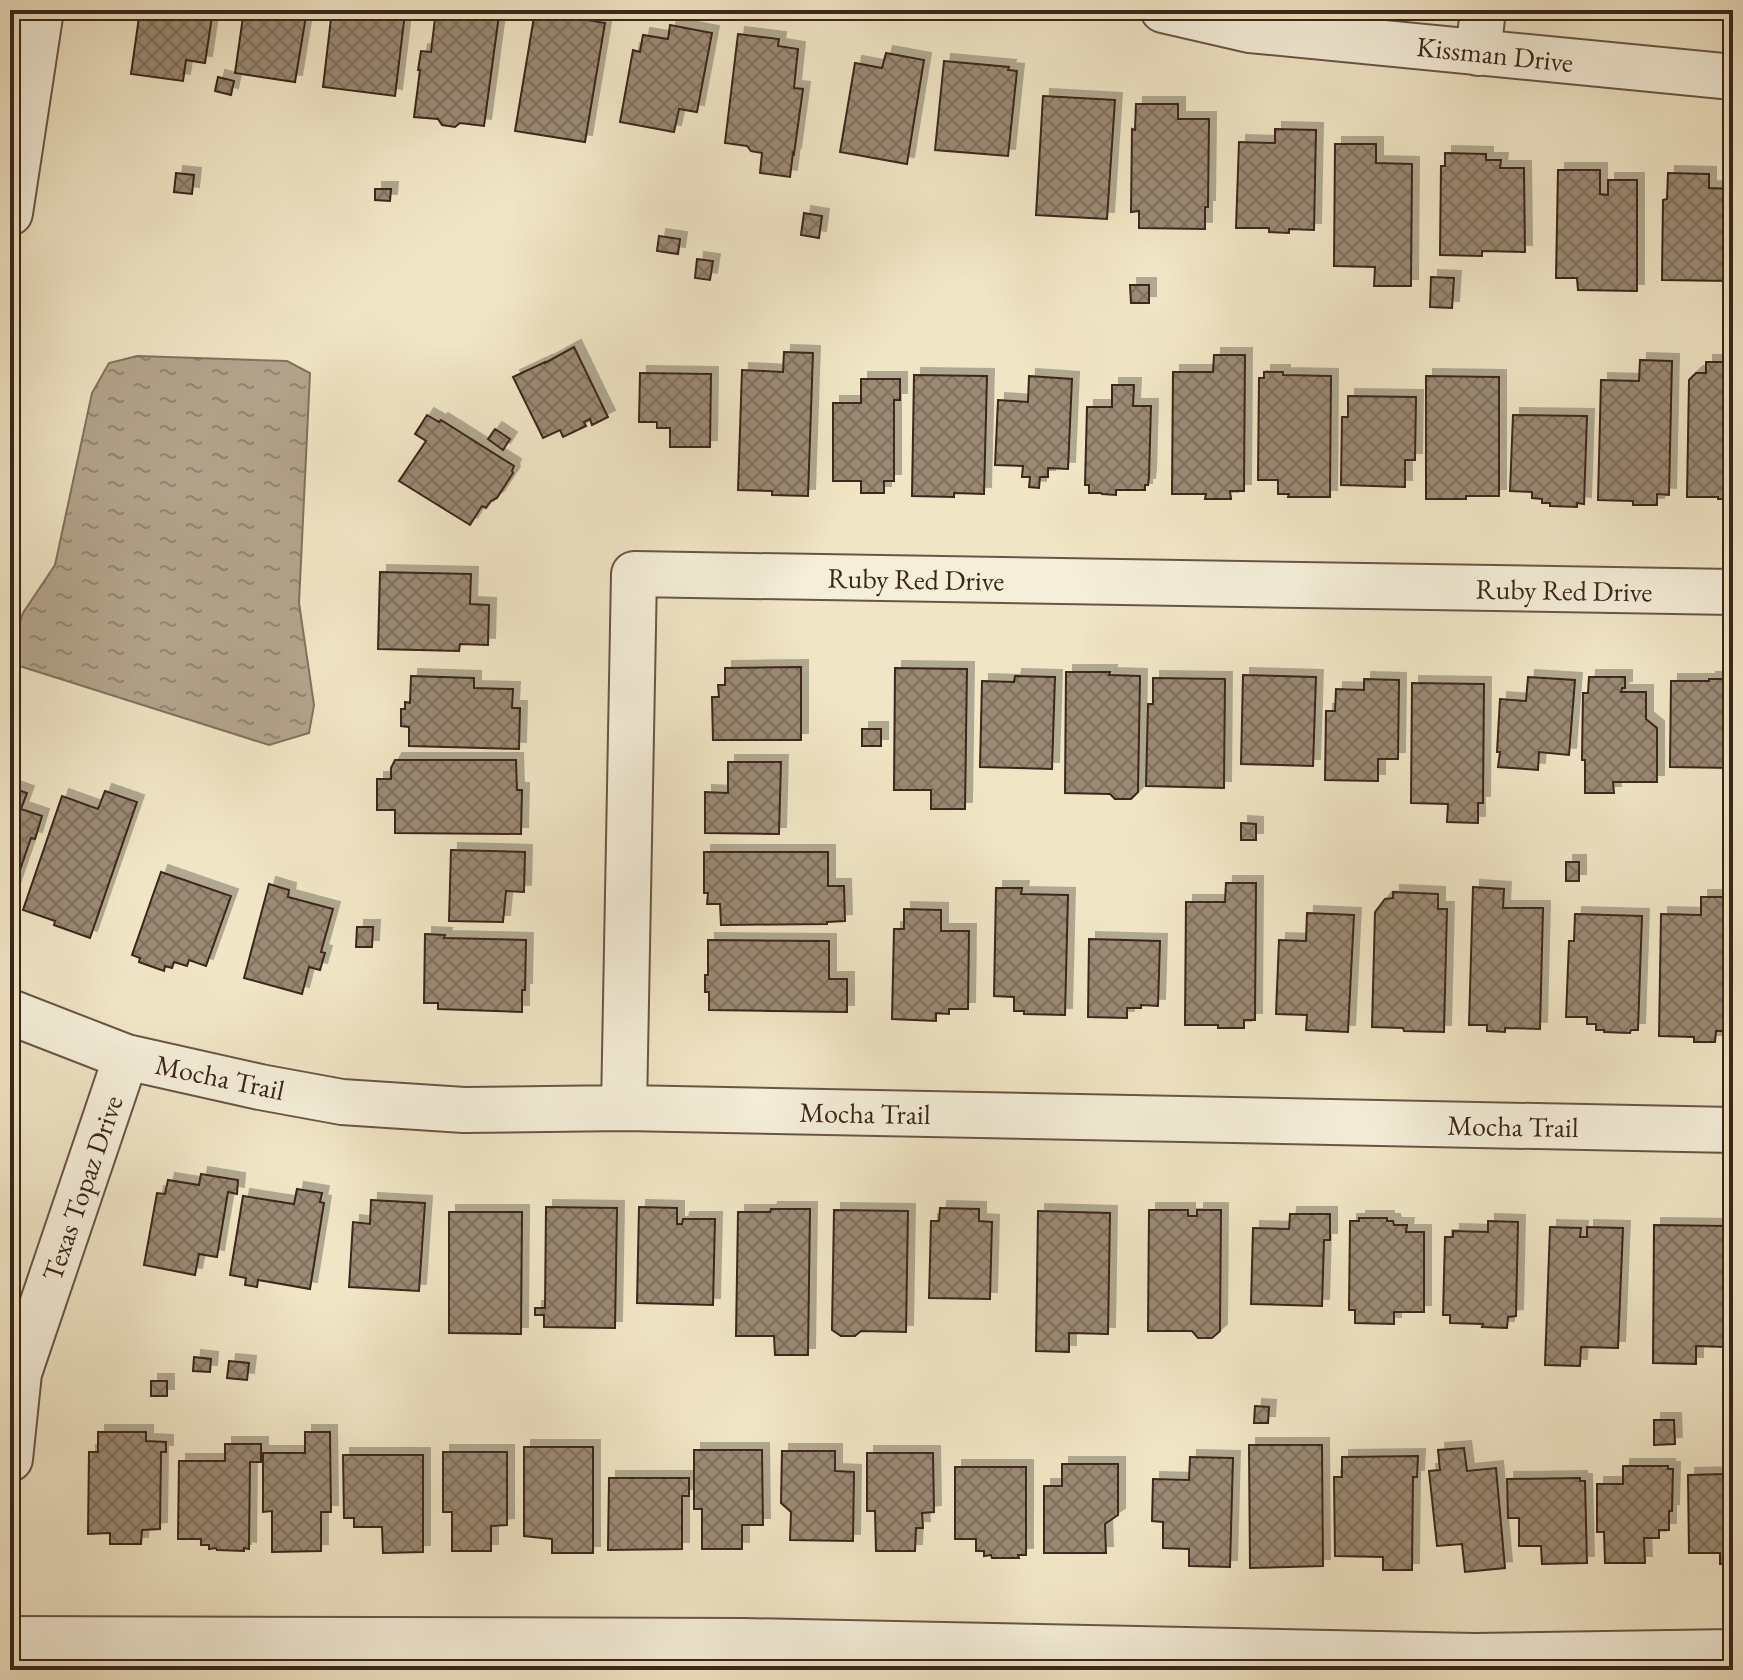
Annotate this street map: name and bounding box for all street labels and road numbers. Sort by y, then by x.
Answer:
street label: Kissman Drive [1415,28,1575,80]
street label: Ruby Red Drive [827,559,1005,599]
street label: Ruby Red Drive [1475,570,1653,610]
street label: Mocha Trail [152,1046,288,1108]
street label: Texas Topaz Drive [33,1090,131,1286]
street label: Mocha Trail [799,1094,931,1132]
street label: Mocha Trail [1447,1107,1579,1145]

